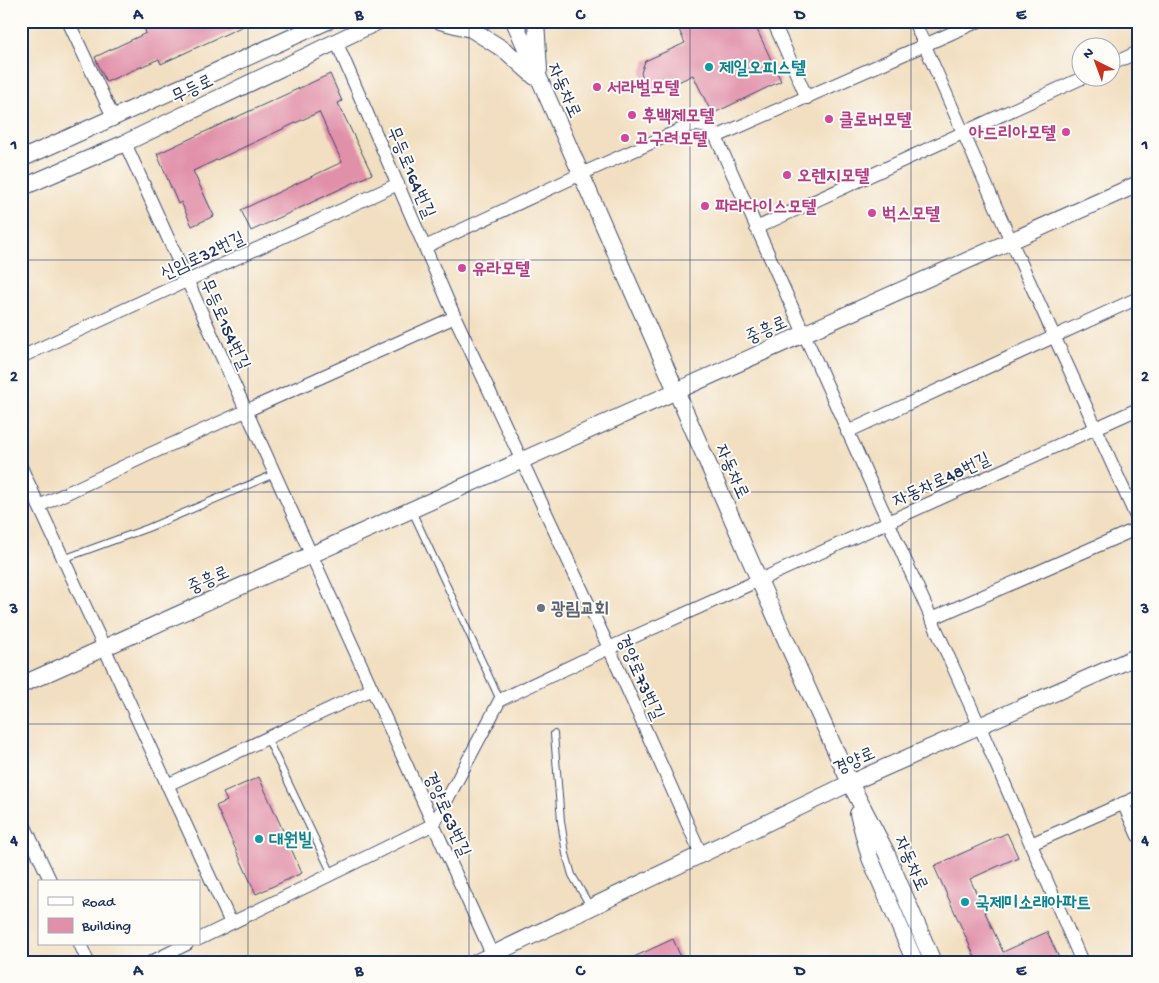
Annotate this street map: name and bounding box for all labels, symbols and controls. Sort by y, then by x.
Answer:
text: A [132,7,144,26]
text: B [354,7,364,26]
text: C [575,7,586,26]
text: D [793,7,806,26]
text: E [1016,7,1027,26]
north arrow [1072,38,1122,88]
text: N [1080,45,1098,64]
place label: 제일오피스텔 [719,59,806,80]
street label: 자동차로 [541,60,584,122]
marker: 제일오피스텔 [703,61,715,73]
street label: 무등로 [169,71,217,109]
place label: 서라벌모텔 [607,79,680,100]
marker: 서라벌모텔 [591,81,603,93]
place label: 후백제모텔 [642,106,715,128]
marker: 후백제모텔 [626,109,638,121]
place label: 클로버모텔 [839,111,912,132]
marker: 클로버모텔 [823,113,835,125]
street label: 무등로164번길 [381,124,439,222]
place label: 아드리아모텔 [969,124,1057,145]
marker: 아드리아모텔 [1060,126,1072,138]
place label: 고구려모텔 [635,130,708,151]
marker: 고구려모텔 [619,132,631,144]
text: 1 [10,137,17,156]
text: 1 [1141,137,1148,156]
place label: 오렌지모텔 [797,167,870,188]
marker: 오렌지모텔 [781,169,793,181]
place label: 파라다이스모텔 [715,198,817,219]
marker: 파라다이스모텔 [699,200,711,212]
place label: 벅스모텔 [882,205,940,226]
marker: 벅스모텔 [866,207,878,219]
street label: 신임로32번길 [158,228,249,286]
place label: 유라모텔 [472,260,530,281]
marker: 유라모텔 [456,262,468,274]
street label: 무등로154번길 [194,276,253,374]
street label: 중흥로 [742,312,791,350]
text: 2 [10,369,18,388]
text: 2 [1141,369,1149,388]
street label: 자동차로 [709,441,752,503]
street label: 자동차로48번길 [890,449,995,513]
street label: 중흥로 [184,562,233,600]
place label: 광림교회 [551,600,609,621]
text: 3 [9,601,18,620]
text: 3 [1140,601,1149,620]
marker: 광림교회 [535,602,547,614]
street label: 경양로73번길 [611,632,667,724]
street label: 경양로 [831,744,879,781]
street label: 경양로63번길 [418,769,474,861]
place label: 대원빌 [269,831,313,852]
text: 4 [9,833,18,852]
marker: 대원빌 [253,833,265,845]
street label: 자동차로 [888,833,931,895]
text: 4 [1140,833,1149,852]
legend [38,880,200,946]
text: Road [82,894,116,912]
place label: 국제미소래아파트 [975,894,1091,915]
marker: 국제미소래아파트 [959,896,971,908]
text: Building [81,918,131,936]
text: A [132,963,144,982]
text: B [354,963,364,982]
text: C [575,963,586,982]
text: D [793,963,806,982]
text: E [1016,963,1027,982]

